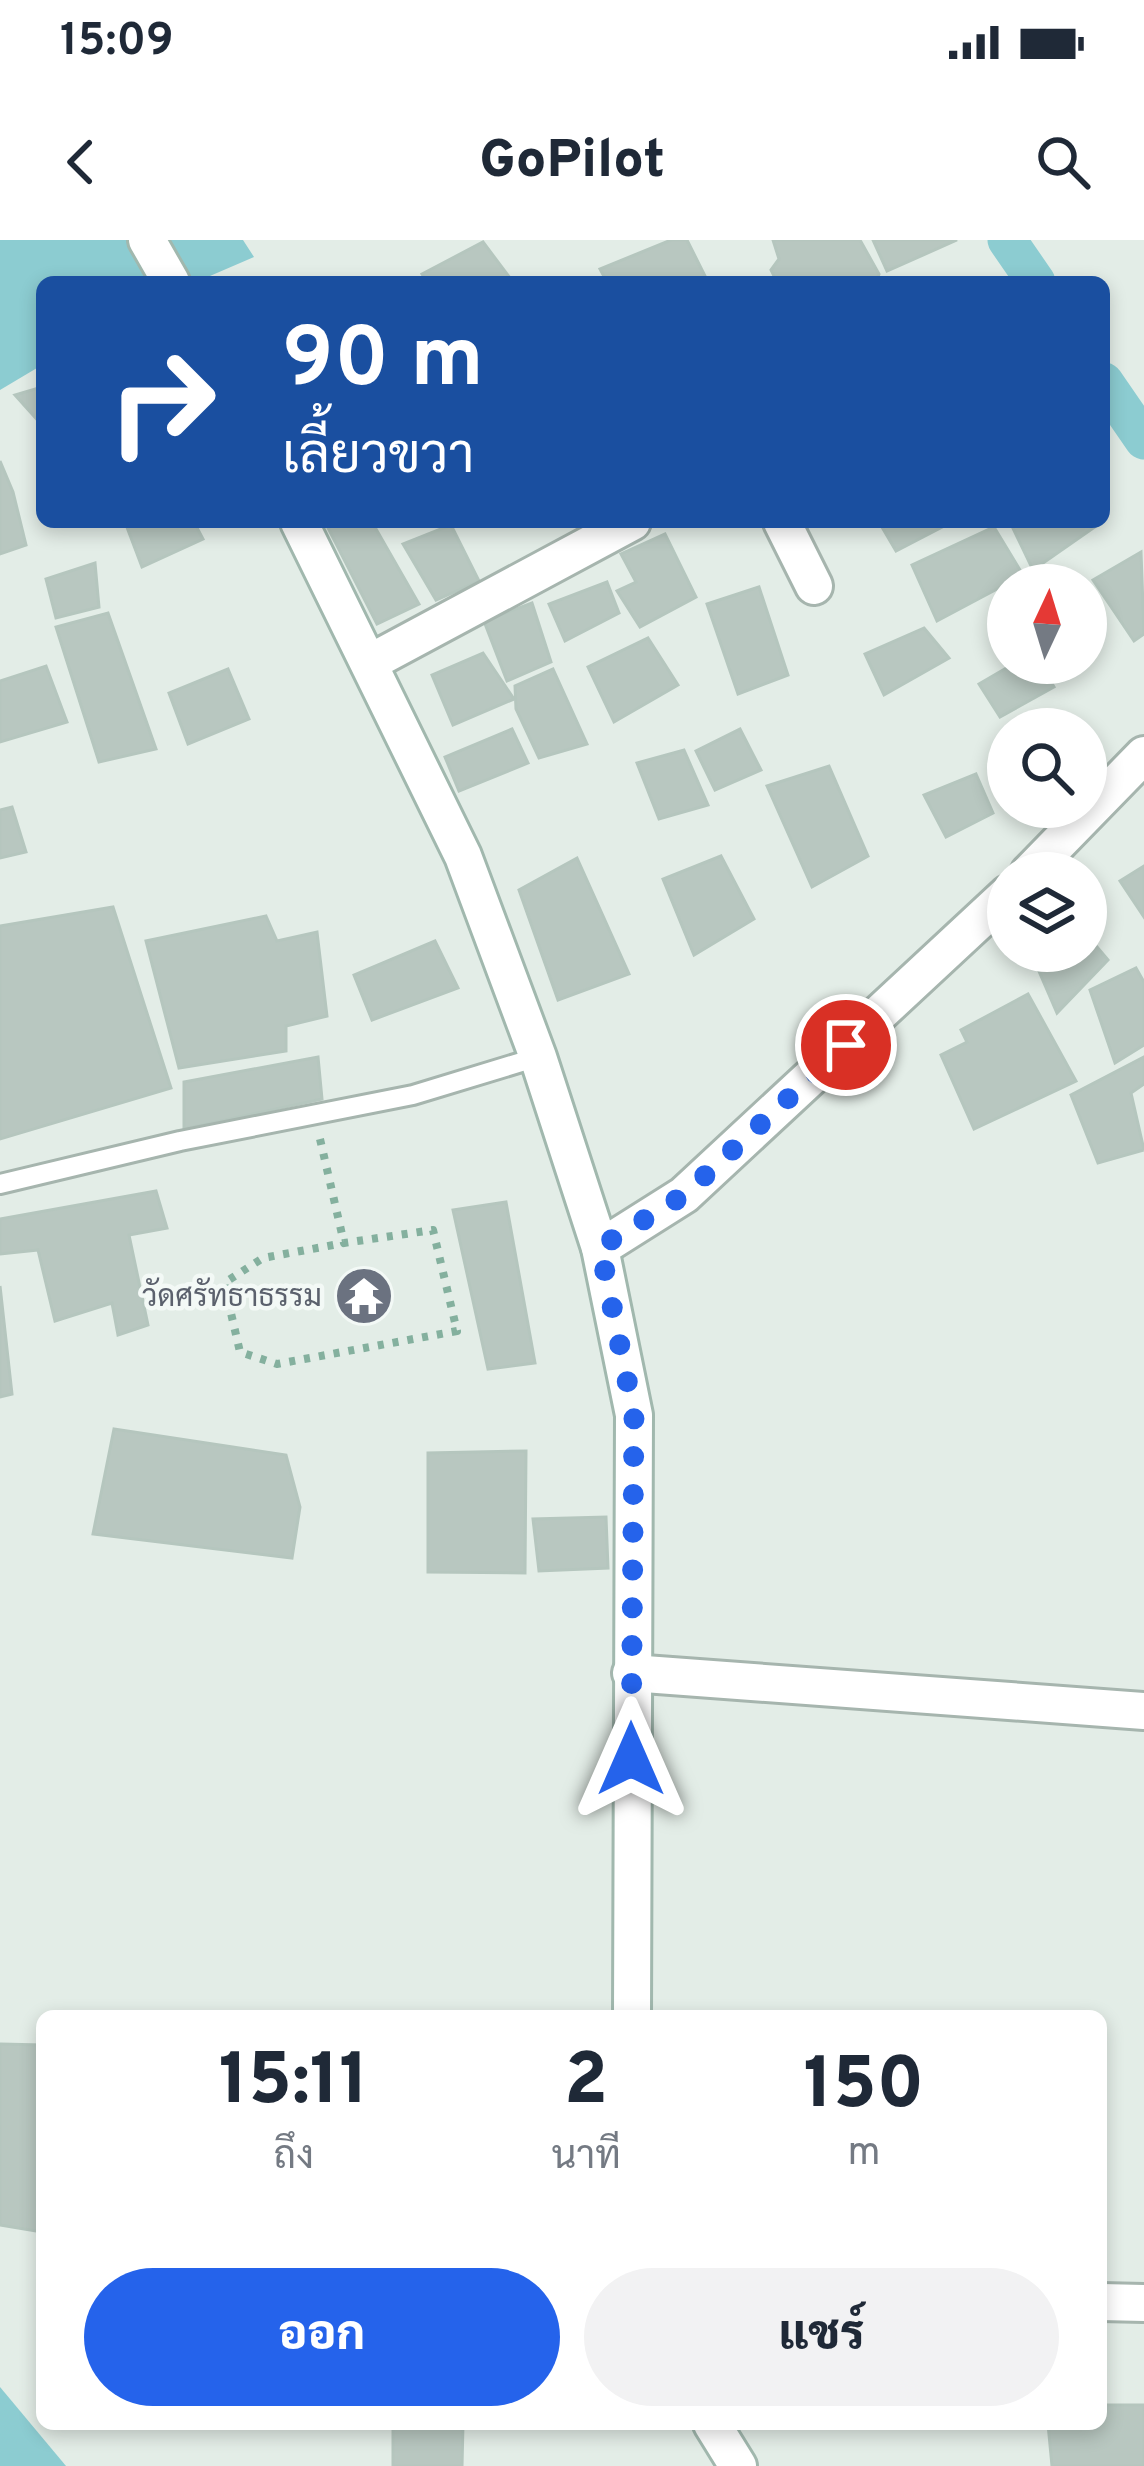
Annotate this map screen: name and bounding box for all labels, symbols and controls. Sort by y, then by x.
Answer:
text: 15:09 [60,14,174,71]
text: GoPilot [479,128,665,197]
icon: back [48,129,114,195]
icon: search [1030,129,1096,195]
text: 90 m [282,310,484,416]
icon: right [84,324,240,480]
text: เลี้ยวขวา [282,424,475,493]
north arrow [987,564,1107,684]
map controls [987,564,1107,972]
button: search [987,708,1107,828]
button: layers [987,852,1107,972]
pin [795,994,897,1096]
icon: arrive [813,1012,879,1078]
temple icon: วัดศรัทธาธรรม [333,1265,395,1327]
place label: วัดศรัทธาธรรม [142,1277,322,1317]
position arrow [568,1696,694,1822]
text: 15:11 [219,2038,369,2130]
text: 2 [564,2038,608,2130]
text: 150 [804,2042,924,2134]
text: m [847,2130,880,2179]
text: ถึง [274,2134,314,2183]
text: นาที [551,2134,621,2183]
button: ออก [84,2268,560,2406]
button: แชร์ [584,2268,1059,2406]

